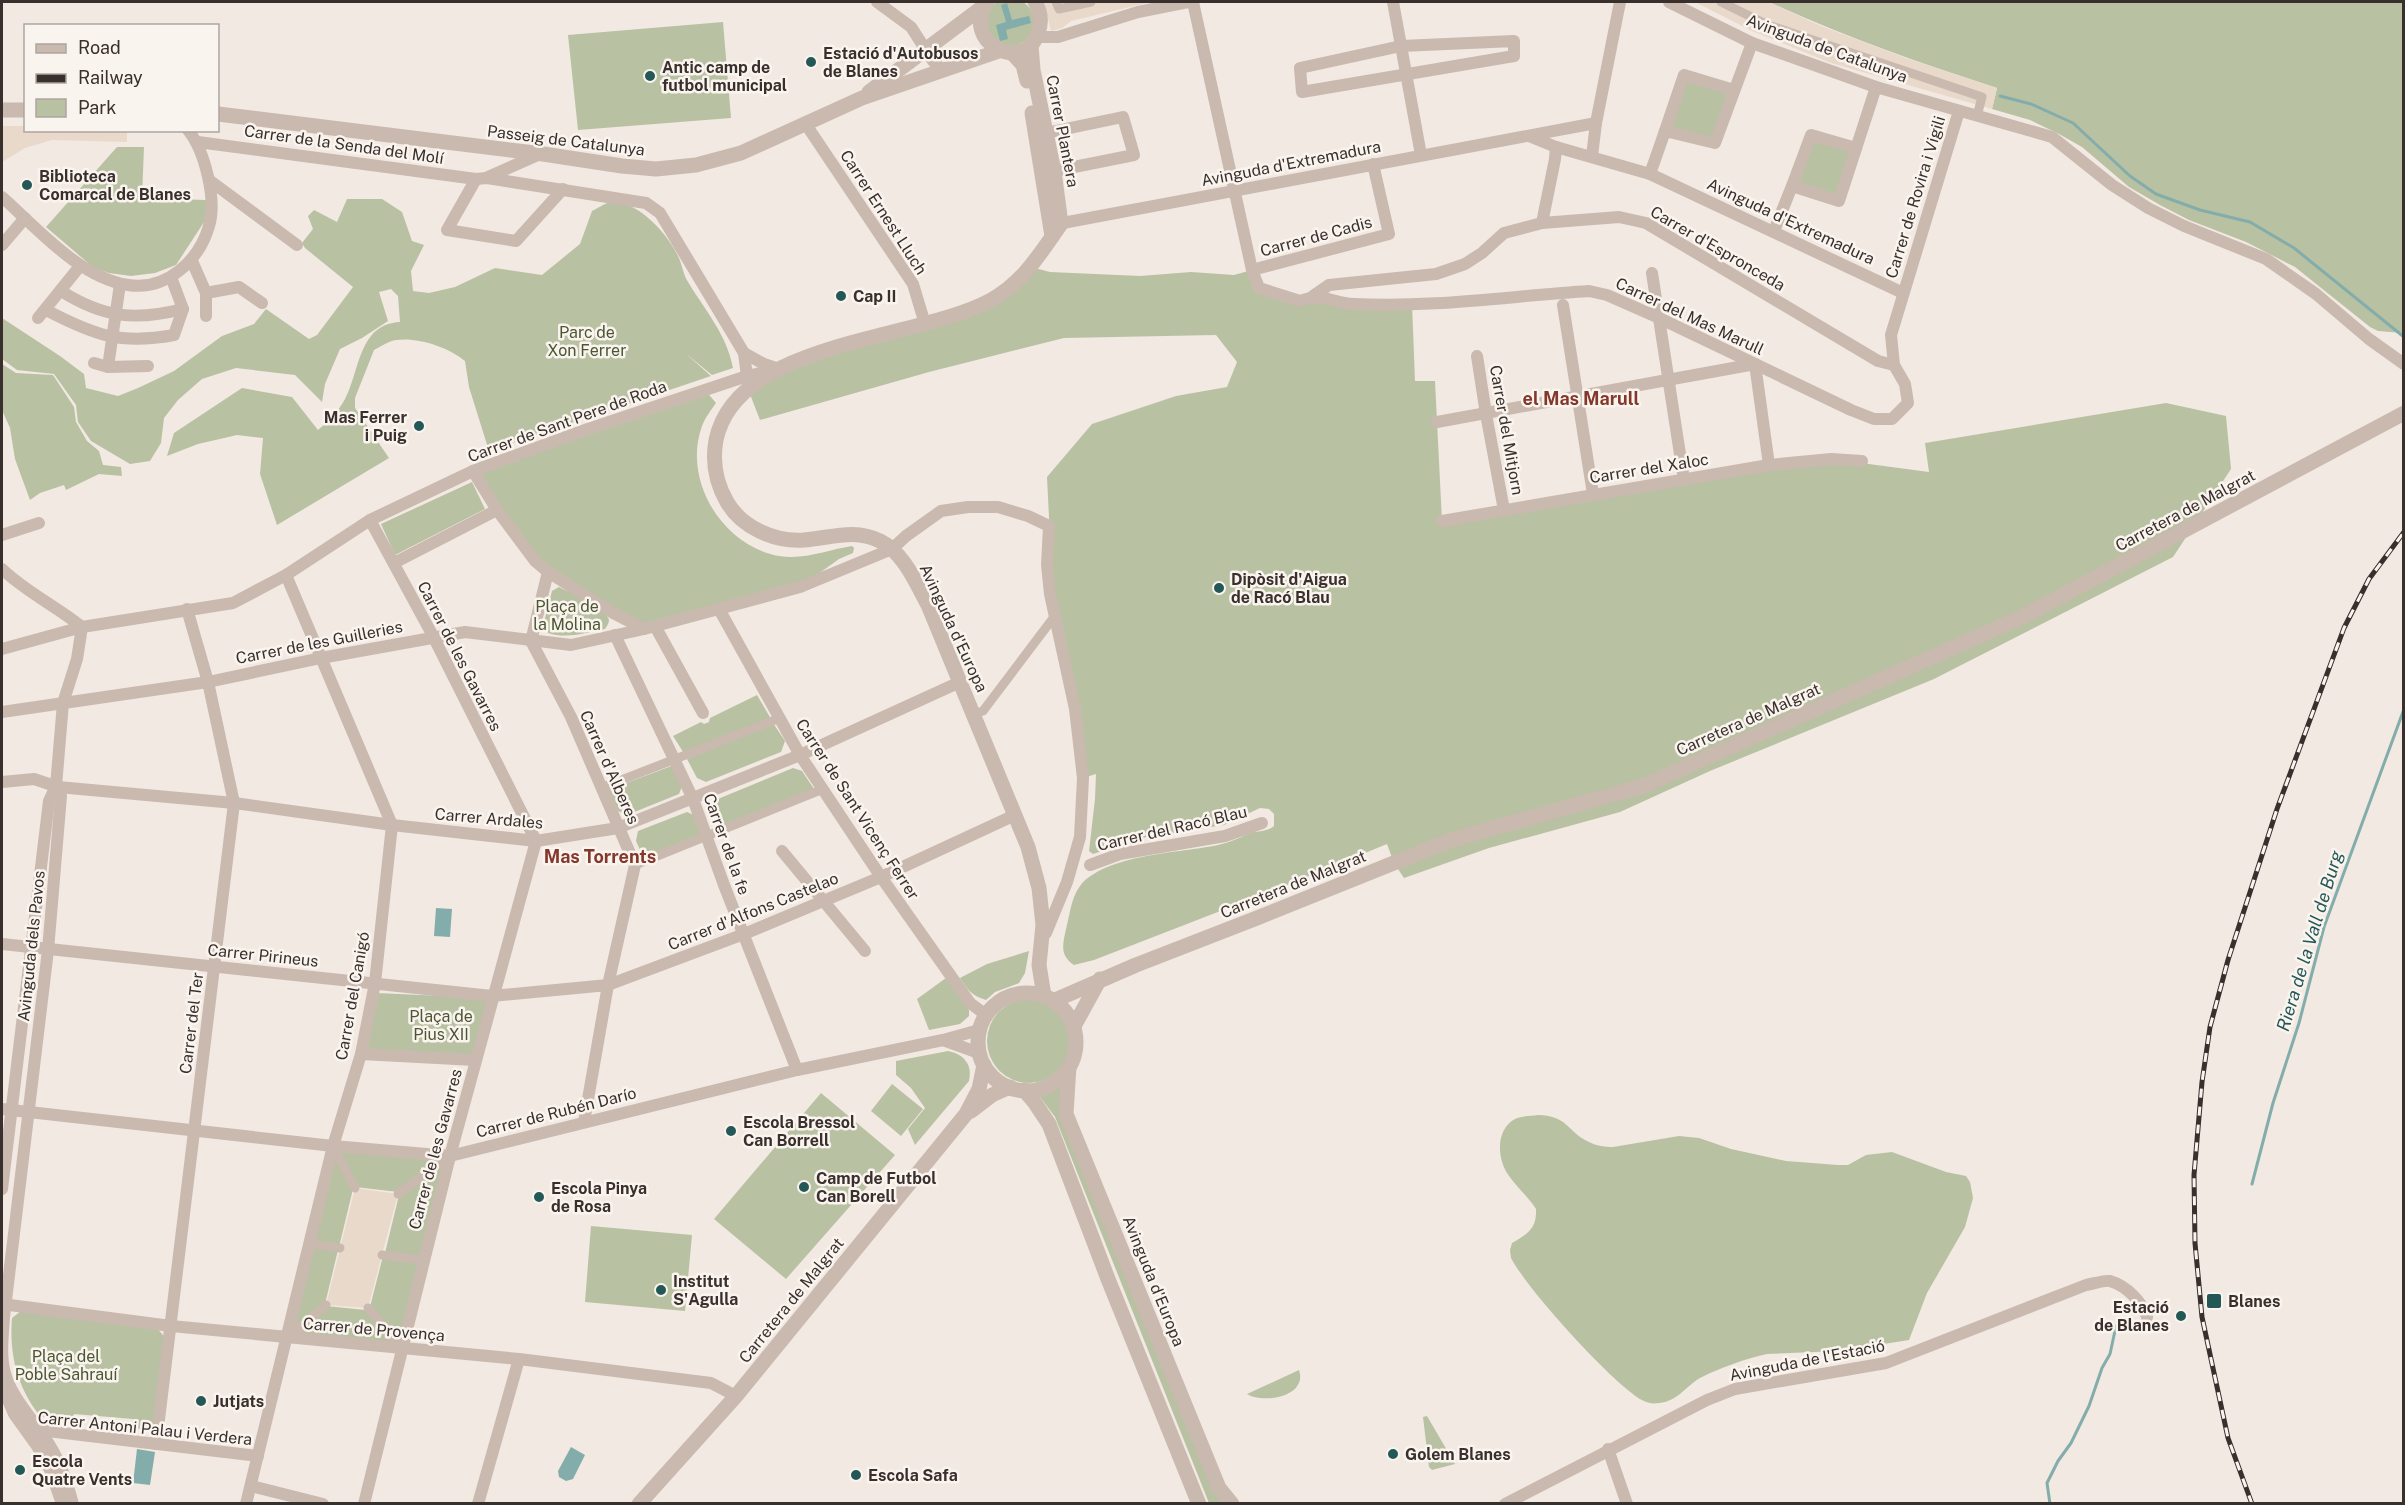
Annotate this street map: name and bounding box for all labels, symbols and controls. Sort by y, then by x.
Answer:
street label: Avinguda de Catalunya [1744,11,1910,86]
legend [24,24,219,132]
text: Road [78,37,121,58]
place label: Estació d'Autobusos de Blanes [823,44,978,81]
marker: Estació d'Autobusos de Blanes [804,55,818,69]
place label: Antic camp de futbol municipal [662,58,787,95]
text: Railway [78,67,143,88]
marker: Antic camp de futbol municipal [643,69,657,83]
street label: Carrer Plantera [1042,73,1083,189]
text: Park [78,97,116,118]
street label: Carrer de Rovira i Vigili [1882,114,1949,281]
street label: Carrer de la Senda del Molí [243,121,446,168]
street label: Passeig de Catalunya [486,121,646,160]
street label: Avinguda d'Extremadura [1200,137,1382,190]
street label: Carrer Ernest Lluch [836,146,931,278]
place label: Biblioteca Comarcal de Blanes [39,167,191,204]
street label: Avinguda d'Extremadura [1704,174,1877,269]
marker: Biblioteca Comarcal de Blanes [20,178,34,192]
street label: Carrer d'Espronceda [1647,202,1789,295]
street label: Carrer de Cadis [1258,212,1374,261]
street label: Carrer del Mas Marull [1613,274,1767,359]
place label: Cap II [853,287,896,306]
marker: Cap II [834,289,848,303]
park label: Parc de Xon Ferrer [548,323,626,360]
street label: Carrer del Mitjorn [1486,364,1527,497]
street label: Carrer de Sant Pere de Roda [465,377,669,466]
district label: el Mas Marull [1523,388,1639,409]
place label: Mas Ferrer i Puig [324,408,407,445]
marker: Mas Ferrer i Puig [412,419,426,433]
street label: Carrer del Xaloc [1588,450,1710,487]
street label: Carretera de Malgrat [2112,466,2258,555]
street label: Avinguda d'Europa [916,561,992,695]
place label: Dipòsit d'Aigua de Racó Blau [1231,570,1347,607]
street label: Carrer de les Gavarres [414,578,506,734]
marker: Dipòsit d'Aigua de Racó Blau [1212,581,1226,595]
park label: Plaça de la Molina [533,597,601,634]
street label: Carrer de les Guilleries [234,617,404,668]
street label: Carretera de Malgrat [1673,679,1823,760]
street label: Carrer d'Alberes [576,707,643,827]
street label: Carrer de Sant Vicenç Ferrer [792,715,923,903]
street label: Carrer de la fe [699,791,754,897]
street label: Carrer del Racó Blau [1095,802,1249,855]
street label: Carrer Ardales [434,804,544,833]
district label: Mas Torrents [544,846,656,867]
street label: Carretera de Malgrat [1218,847,1369,922]
water label: Riera de la Vall de Burg [2272,848,2347,1034]
street label: Carrer d'Alfons Castelao [665,869,841,954]
street label: Avinguda dels Pavos [14,870,49,1022]
street label: Carrer del Canigó [332,930,373,1062]
street label: Carrer Pirineus [206,940,319,971]
street label: Carrer del Ter [176,971,207,1075]
park label: Plaça de Pius XII [409,1007,473,1044]
street label: Carrer de les Gavarres [405,1067,466,1231]
street label: Carrer de Rubén Darío [474,1083,638,1142]
place label: Escola Bressol Can Borrell [743,1113,855,1150]
marker: Escola Bressol Can Borrell [724,1124,738,1138]
place label: Camp de Futbol Can Borell [816,1169,936,1206]
place label: Escola Pinya de Rosa [551,1179,647,1216]
marker: Camp de Futbol Can Borell [797,1180,811,1194]
marker: Escola Pinya de Rosa [532,1190,546,1204]
street label: Avinguda d'Europa [1119,1213,1188,1349]
street label: Carretera de Malgrat [735,1234,848,1367]
place label: Institut S'Agulla [673,1272,738,1309]
marker: Institut S'Agulla [654,1283,668,1297]
marker: Blanes [2205,1292,2223,1310]
place label: Blanes [2228,1292,2280,1311]
place label: Estació de Blanes [2094,1298,2169,1335]
marker: Estació de Blanes [2174,1309,2188,1323]
street label: Carrer de Provença [302,1314,446,1345]
street label: Avinguda de l'Estació [1728,1336,1886,1385]
park label: Plaça del Poble Sahrauí [15,1347,118,1384]
place label: Jutjats [213,1392,264,1411]
marker: Jutjats [194,1394,208,1408]
street label: Carrer Antoni Palau i Verdera [37,1408,253,1449]
place label: Golem Blanes [1405,1445,1511,1464]
marker: Golem Blanes [1386,1447,1400,1461]
place label: Escola Quatre Vents [32,1452,132,1489]
marker: Escola Quatre Vents [13,1463,27,1477]
place label: Escola Safa [868,1466,958,1485]
marker: Escola Safa [849,1468,863,1482]

